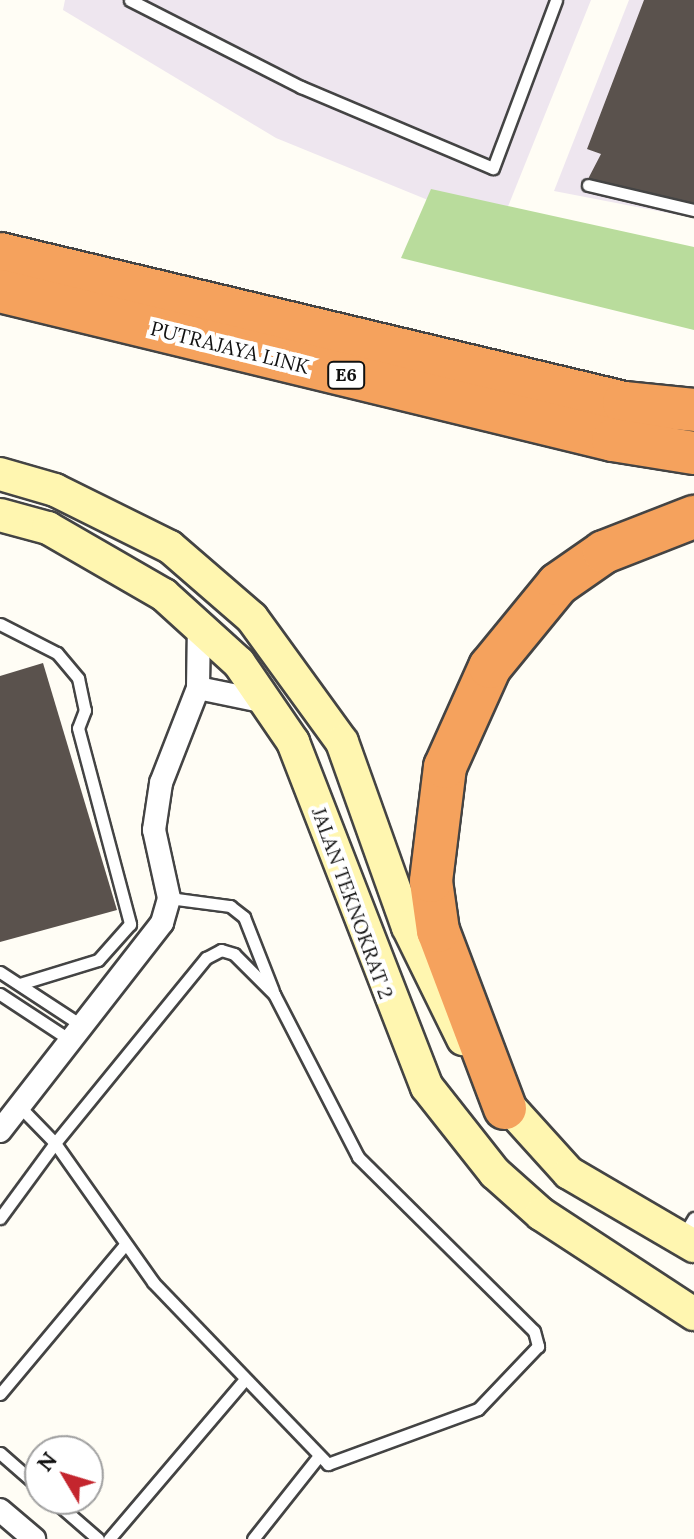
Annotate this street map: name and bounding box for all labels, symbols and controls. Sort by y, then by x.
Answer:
street label: PUTRAJAYA LINK [148,316,312,378]
road number: E6 [326,361,366,389]
street label: JALAN TEKNOKRAT 2 [307,804,399,1002]
north arrow [24,1435,104,1515]
text: N [30,1446,63,1477]

